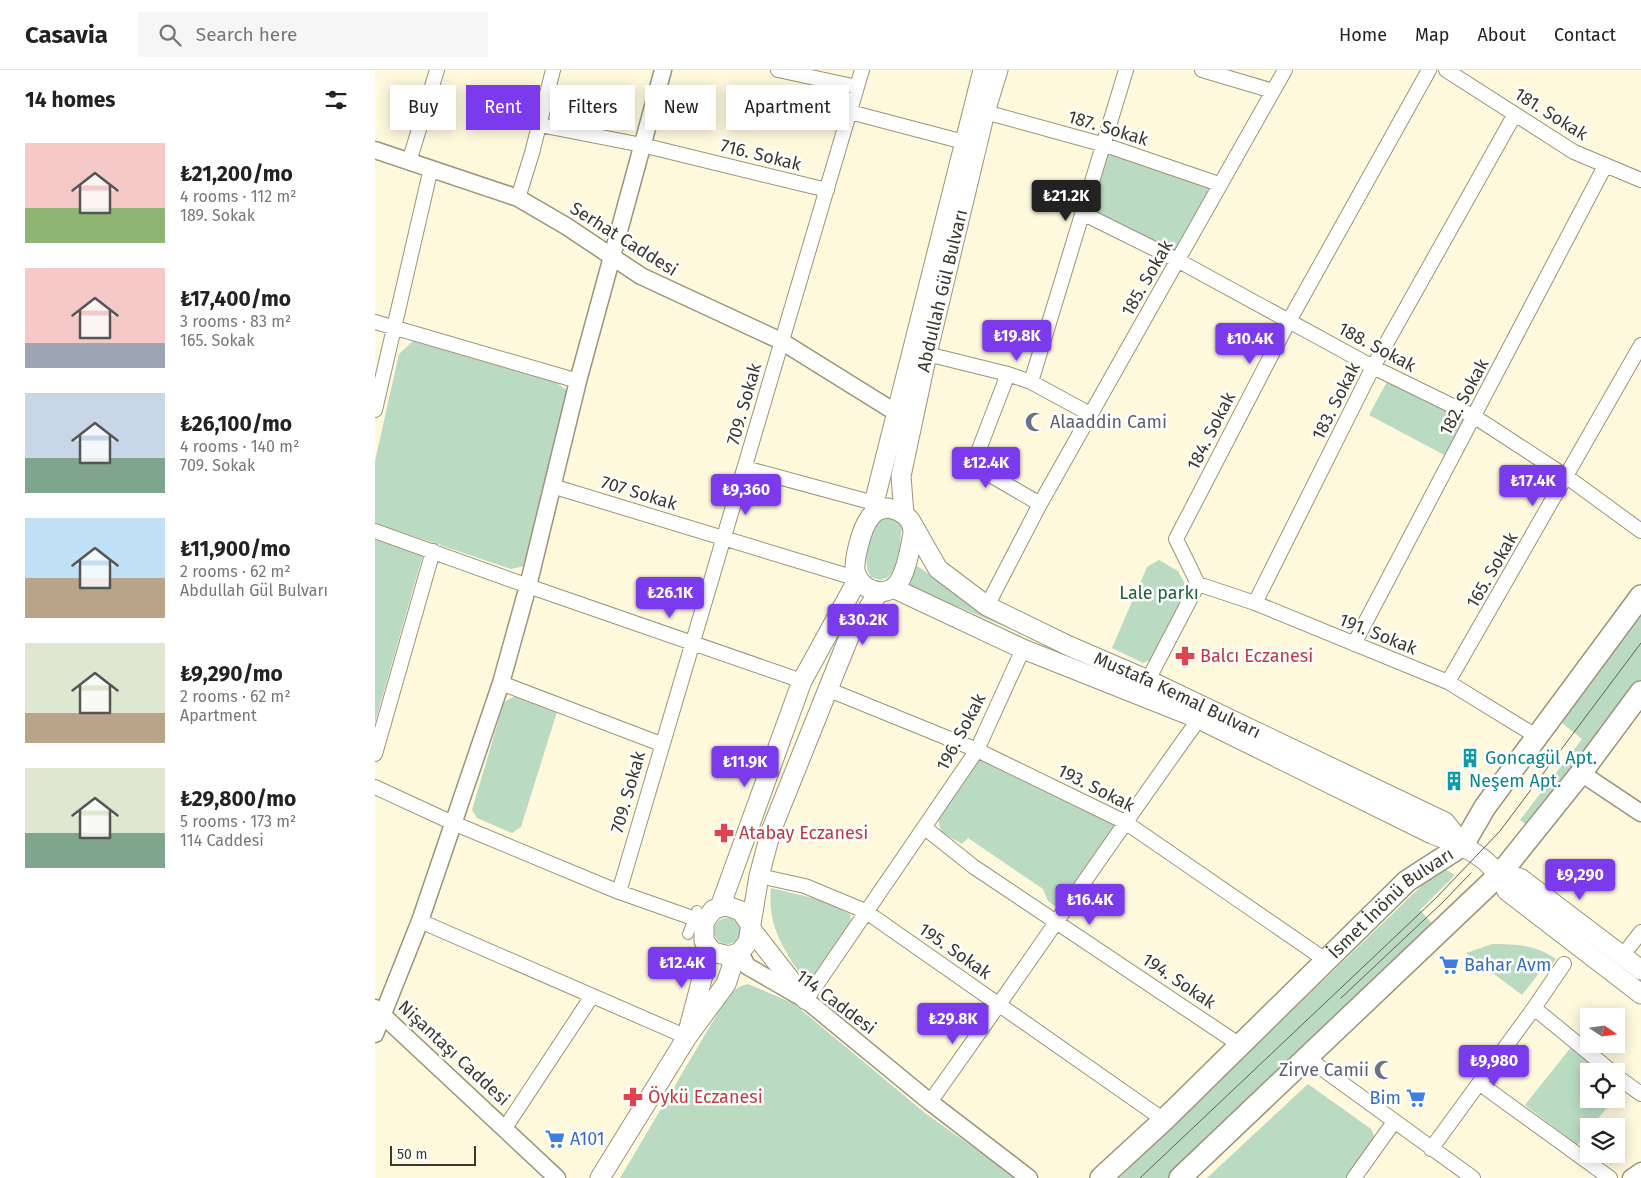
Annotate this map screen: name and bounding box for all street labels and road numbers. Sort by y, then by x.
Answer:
street label: 181. Sokak [1510,83,1592,146]
street label: 187. Sokak [1065,105,1152,151]
street label: 716. Sokak [718,134,804,176]
street label: Serhat Caddesi [566,197,682,281]
street label: Abdullah Gül Bulvarı [912,207,972,374]
street label: 185. Sokak [1116,235,1178,320]
street label: 188. Sokak [1334,317,1420,377]
street label: 182. Sokak [1435,354,1494,439]
street label: 183. Sokak [1307,358,1365,443]
street label: 709. Sokak [722,360,766,448]
street label: 184. Sokak [1182,388,1240,474]
street label: 707 Sokak [598,471,680,515]
street label: 165. Sokak [1462,528,1523,612]
street label: 191. Sokak [1336,608,1421,660]
street label: Mustafa Kemal Bulvarı [1091,647,1264,743]
street label: 196. Sokak [932,689,991,774]
street label: 709. Sokak [606,748,650,836]
street label: 193. Sokak [1054,759,1139,817]
street label: İsmet İnönü Bulvarı [1324,843,1458,963]
street label: 195. Sokak [914,918,996,984]
street label: 194. Sokak [1138,948,1221,1014]
street label: 114 Caddesi [792,965,880,1039]
street label: Nişantaşı Caddesi [394,996,514,1110]

